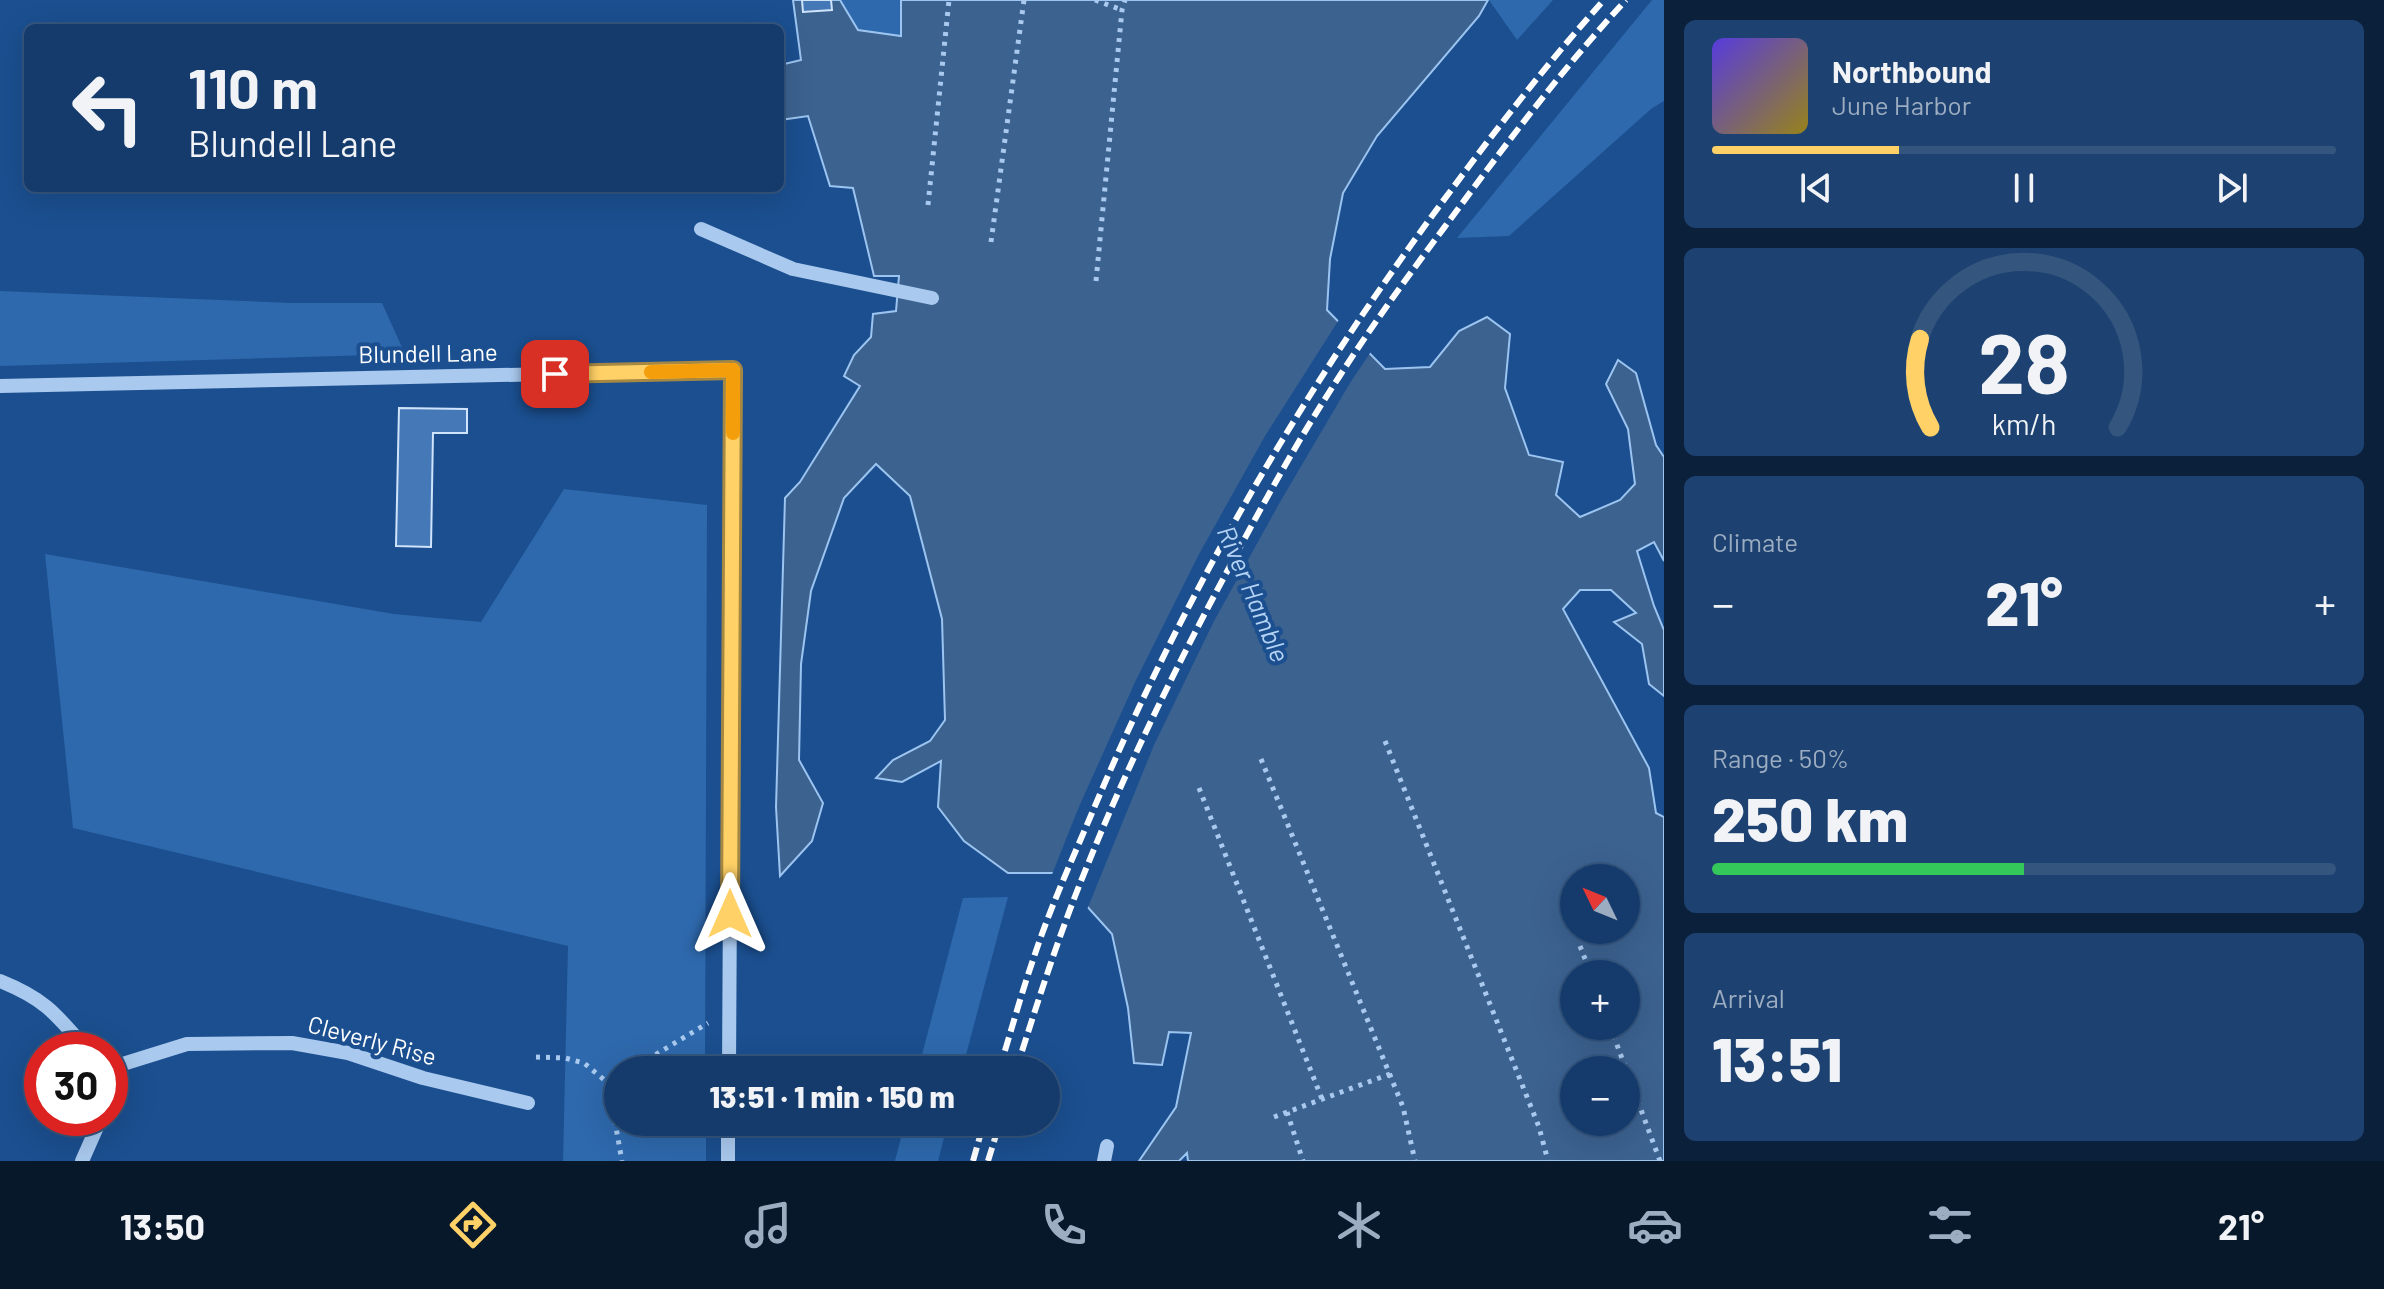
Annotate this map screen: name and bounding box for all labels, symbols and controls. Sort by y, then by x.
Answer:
text: 110 m [188,53,318,120]
text: Northbound [1832,53,1991,89]
icon: left [56,56,160,160]
text: June Harbor [1832,89,1971,120]
text: Blundell Lane [188,121,397,164]
icon: previous [1794,166,1838,210]
icon: pause [2002,166,2046,210]
icon: next [2210,166,2254,210]
text: 28 [1978,311,2070,411]
street label: Blundell Lane [358,337,498,368]
pin [521,340,589,408]
icon: arrive [533,352,577,396]
text: km/h [1992,406,2056,441]
water label: River Hamble [1212,521,1297,666]
text: Climate [1712,526,1798,557]
text: 21° [1985,566,2063,638]
text: − [1712,576,1734,629]
text: + [2314,576,2336,629]
text: Range · 50% [1712,742,1849,773]
text: 250 km [1712,782,1908,854]
north arrow [1560,864,1640,944]
map controls [1560,864,1640,1136]
position arrow [688,872,772,956]
button: + [1560,960,1640,1040]
text: Arrival [1712,982,1785,1013]
street label: Cleverly Rise [305,1009,440,1071]
text: 13:51 [1712,1022,1842,1094]
speed limit sign: 30 [24,1032,128,1136]
button: − [1560,1056,1640,1136]
text: 13:51 · 1 min · 150 m [709,1078,955,1114]
icon: directions [445,1197,501,1253]
icon: music [740,1197,796,1253]
icon: phone [1036,1197,1092,1253]
icon: climate [1331,1197,1387,1253]
icon: car [1627,1197,1683,1253]
icon: filters [1922,1197,1978,1253]
text: 13:50 [120,1204,205,1247]
text: 21° [2218,1204,2264,1247]

